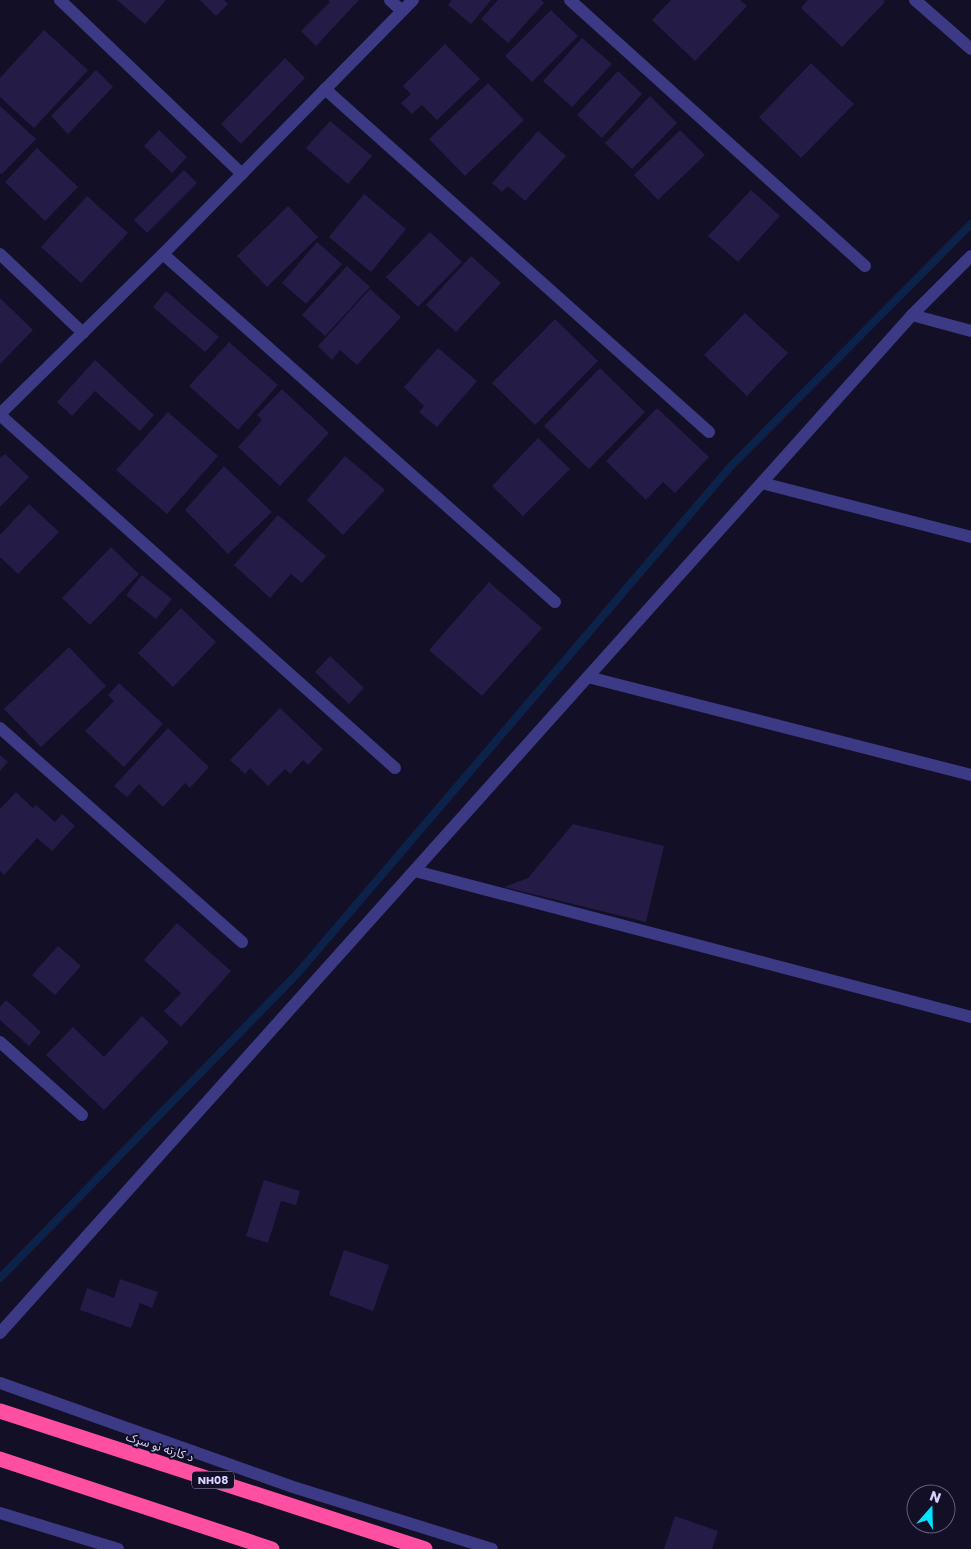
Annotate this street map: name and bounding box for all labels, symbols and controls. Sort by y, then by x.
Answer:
street label: د کارته نو سړک [124,1428,196,1466]
road number: NH08 [192,1472,234,1488]
north arrow [906,1484,956,1534]
text: N [927,1486,944,1508]

